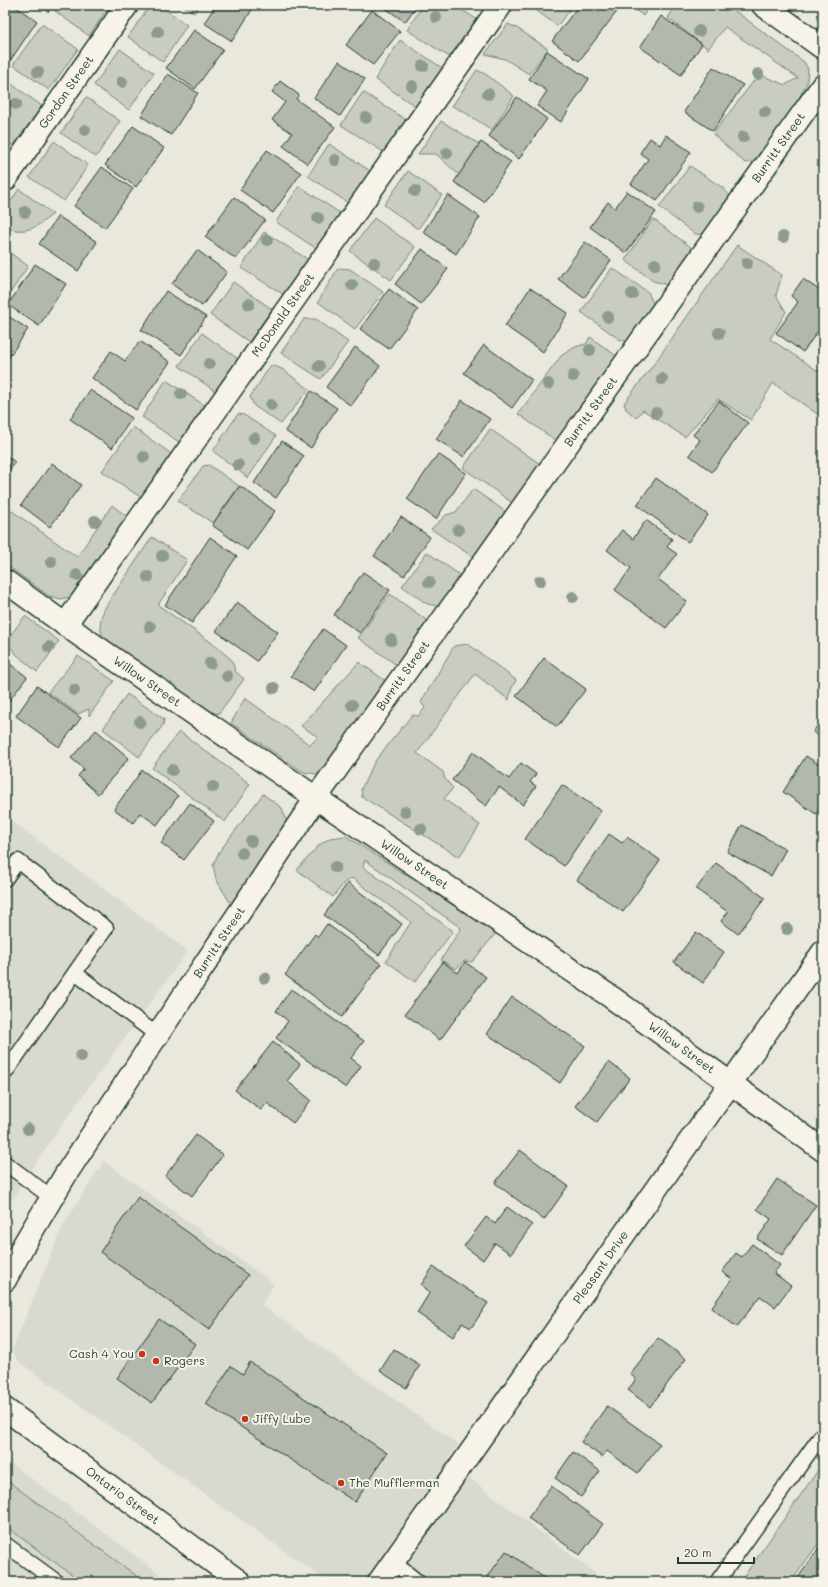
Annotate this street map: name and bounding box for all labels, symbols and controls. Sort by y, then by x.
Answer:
street label: Gordon Street [34,52,96,131]
street label: Burritt Street [747,109,808,185]
street label: McDonald Street [247,269,317,359]
street label: Burritt Street [560,373,620,449]
street label: Burritt Street [372,637,433,713]
street label: Willow Street [111,652,185,710]
street label: Willow Street [378,835,452,892]
street label: Burritt Street [189,903,248,981]
street label: Willow Street [645,1018,719,1077]
street label: Pleasant Drive [569,1227,631,1307]
place label: Cash 4 You [69,1345,134,1361]
marker: Cash 4 You [137,1349,147,1359]
place label: Rogers [164,1352,205,1368]
marker: Rogers [151,1356,161,1366]
place label: Jiffy Lube [253,1410,311,1426]
marker: Jiffy Lube [240,1414,250,1424]
street label: Ontario Street [83,1462,163,1527]
place label: The Mufflerman [349,1474,439,1490]
marker: The Mufflerman [336,1478,346,1488]
scale bar [678,1539,754,1565]
text: 20 m [684,1544,712,1560]

